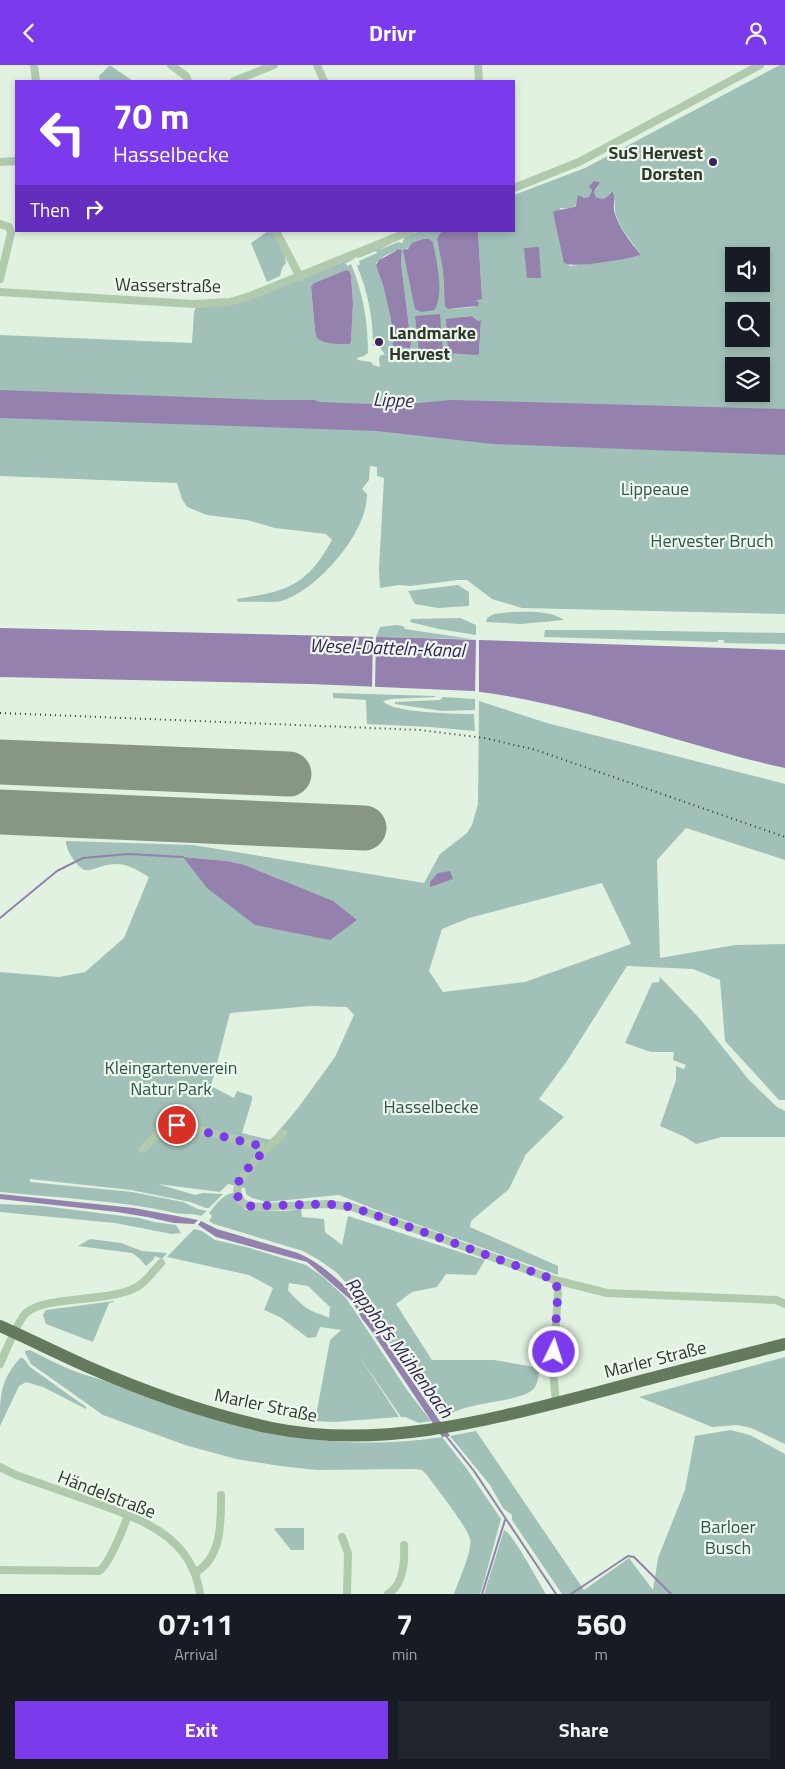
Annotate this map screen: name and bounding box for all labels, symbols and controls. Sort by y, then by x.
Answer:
text: Drivr [369,16,416,50]
icon: back [15,19,43,47]
icon: person [742,19,770,47]
text: 70 m [113,89,189,143]
icon: left [30,100,95,165]
text: Hasselbecke [113,137,229,171]
place label: SuS Hervest Dorsten [608,139,703,187]
marker: SuS Hervest Dorsten [707,156,719,168]
text: Then [30,195,70,224]
icon: right [80,195,108,223]
map controls [725,247,770,402]
button: sound [725,247,770,292]
street label: Wasserstraße [115,271,221,299]
button: search [725,302,770,347]
place label: Landmarke Hervest [389,319,476,367]
marker: Landmarke Hervest [373,336,385,348]
button: layers [725,357,770,402]
water label: Lippe [373,384,415,414]
park label: Lippeaue [621,475,689,502]
park label: Hervester Bruch [650,527,774,554]
water label: Wesel-Datteln-Kanal [309,630,467,664]
park label: Kleingartenverein Natur Park [105,1054,237,1102]
park label: Hasselbecke [383,1093,479,1120]
pin [156,1104,198,1146]
icon: arrive [163,1111,191,1139]
water label: Rapphofs Mühlenbach [339,1270,461,1424]
position arrow [527,1325,579,1377]
street label: Marler Straße [601,1333,709,1385]
street label: Marler Straße [212,1381,320,1429]
street label: Händelstraße [54,1463,160,1525]
park label: Barloer Busch [700,1513,756,1561]
text: 07:11 [159,1601,233,1647]
text: 7 [396,1601,413,1647]
text: 560 [576,1601,626,1647]
text: Arrival [174,1642,218,1666]
text: min [392,1642,417,1666]
text: m [595,1642,608,1666]
button: Exit [15,1701,388,1759]
button: Share [398,1701,770,1759]

